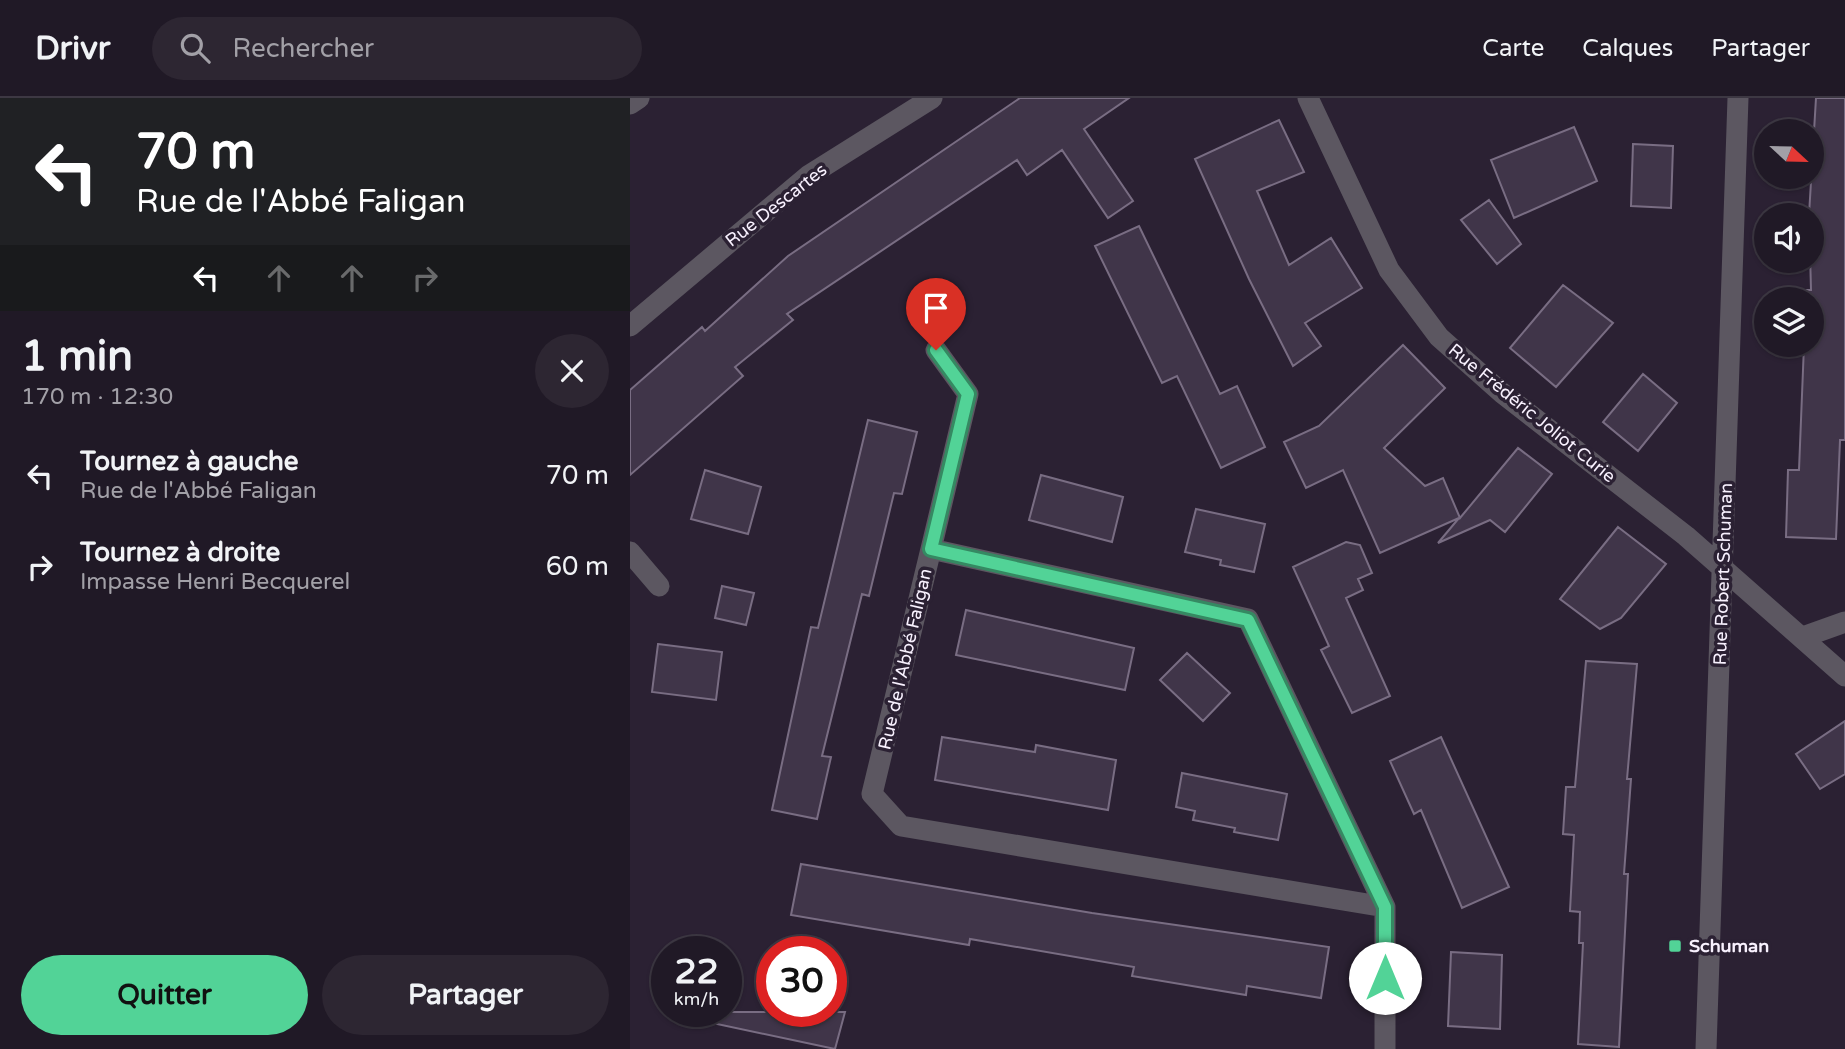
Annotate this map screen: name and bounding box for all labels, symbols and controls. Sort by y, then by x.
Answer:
search box [152,17,642,80]
text: Drivr [35,29,110,68]
icon: search [176,29,214,67]
text: Rechercher [232,33,374,64]
text: Carte [1482,34,1544,63]
text: Calques [1582,34,1673,63]
text: Partager [1711,34,1810,63]
north arrow [1754,119,1824,189]
map controls [1754,119,1824,357]
text: 70 m [136,123,255,182]
icon: left [21,126,112,217]
street label: Rue Descartes [721,159,831,251]
text: Rue de l'Abbé Faligan [136,183,466,221]
button: sound [1754,203,1824,273]
icon: left [187,259,225,297]
icon: ahead [260,259,298,297]
icon: ahead [333,259,371,297]
icon: right [406,259,444,297]
pin [906,278,966,350]
button: layers [1754,287,1824,357]
icon: arrive [917,289,955,327]
text: 1 min [21,331,133,382]
button: close [535,334,609,408]
street label: Rue Frédéric Joliot Curie [1444,339,1620,487]
text: 170 m · 12:30 [21,383,173,411]
text: Tournez à gauche [80,446,299,477]
icon: left [21,457,59,495]
text: 70 m [546,460,609,491]
text: Rue de l'Abbé Faligan [80,477,317,505]
street label: Rue Robert Schuman [1709,482,1737,666]
text: Tournez à droite [80,537,280,568]
icon: right [21,548,59,586]
text: 60 m [546,551,609,582]
street label: Rue de l'Abbé Faligan [873,566,937,752]
text: Impasse Henri Becquerel [80,568,350,596]
place label: Schuman [1689,935,1769,957]
speed limit sign: 30 [756,936,847,1027]
marker: Schuman [1667,938,1683,954]
position arrow [1348,941,1422,1015]
text: 22 [675,951,718,993]
button: Quitter [21,955,308,1035]
button: Partager [322,955,609,1035]
text: km/h [674,988,719,1010]

